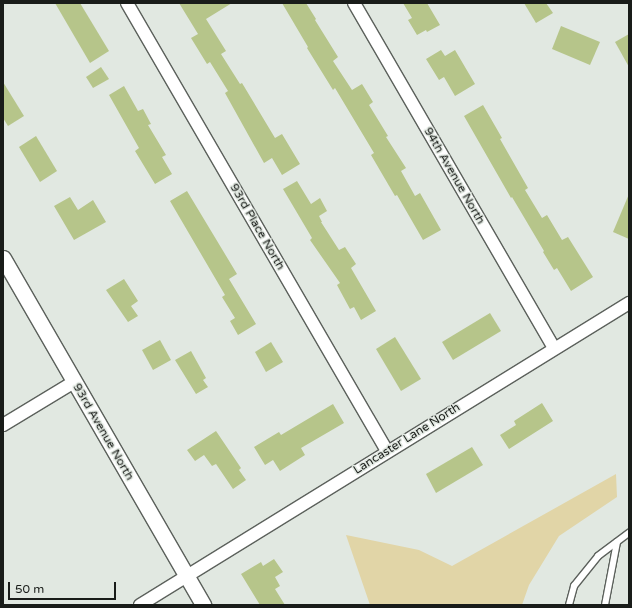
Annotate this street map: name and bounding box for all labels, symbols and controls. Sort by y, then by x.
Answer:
street label: 94th Avenue North [420,125,488,227]
street label: 93rd Place North [226,181,288,273]
street label: 93rd Avenue North [69,381,137,483]
street label: Lancaster Lane North [351,400,463,478]
scale bar [10,574,118,600]
text: 50 m [15,582,44,596]

